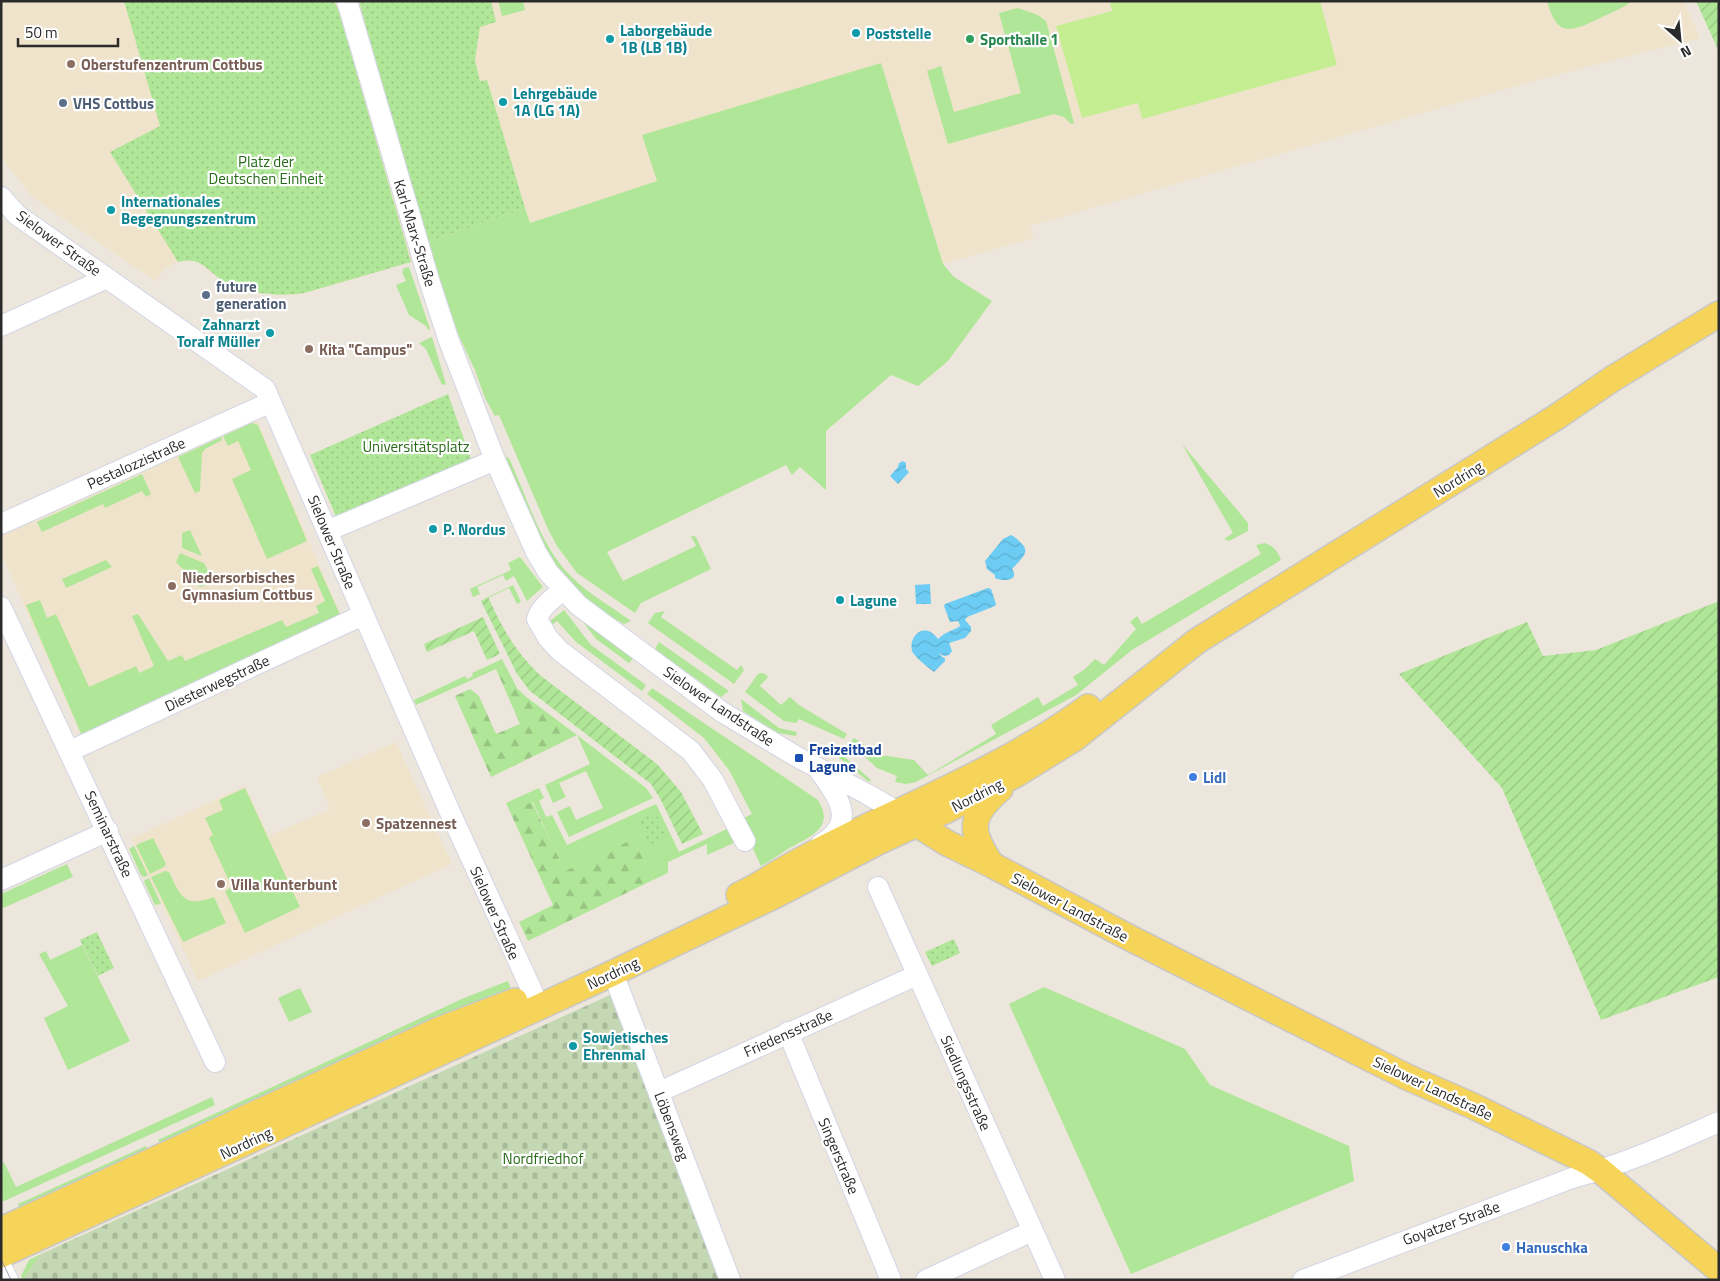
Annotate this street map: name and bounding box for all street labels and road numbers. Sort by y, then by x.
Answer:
street label: Karl-Marx-Straße [388,176,442,290]
street label: Sielower Straße [12,204,106,282]
street label: Pestalozzistraße [83,431,189,495]
street label: Nordring [1429,454,1488,503]
street label: Sielower Straße [302,492,362,592]
street label: Diesterwegstraße [161,649,273,717]
street label: Sielower Landstraße [659,660,779,752]
street label: Nordring [947,772,1007,818]
street label: Seminarstraße [79,787,139,881]
street label: Sielower Straße [464,863,526,963]
street label: Sielower Landstraße [1007,866,1133,948]
street label: Nordring [583,951,643,995]
street label: Friedensstraße [740,1003,836,1063]
street label: Siedlungsstraße [935,1032,997,1134]
street label: Sielower Landstraße [1369,1050,1497,1126]
street label: Löbensweg [648,1088,696,1164]
street label: Singerstraße [813,1114,865,1198]
street label: Nordring [216,1121,276,1165]
street label: Goyatzer Straße [1399,1195,1503,1251]

